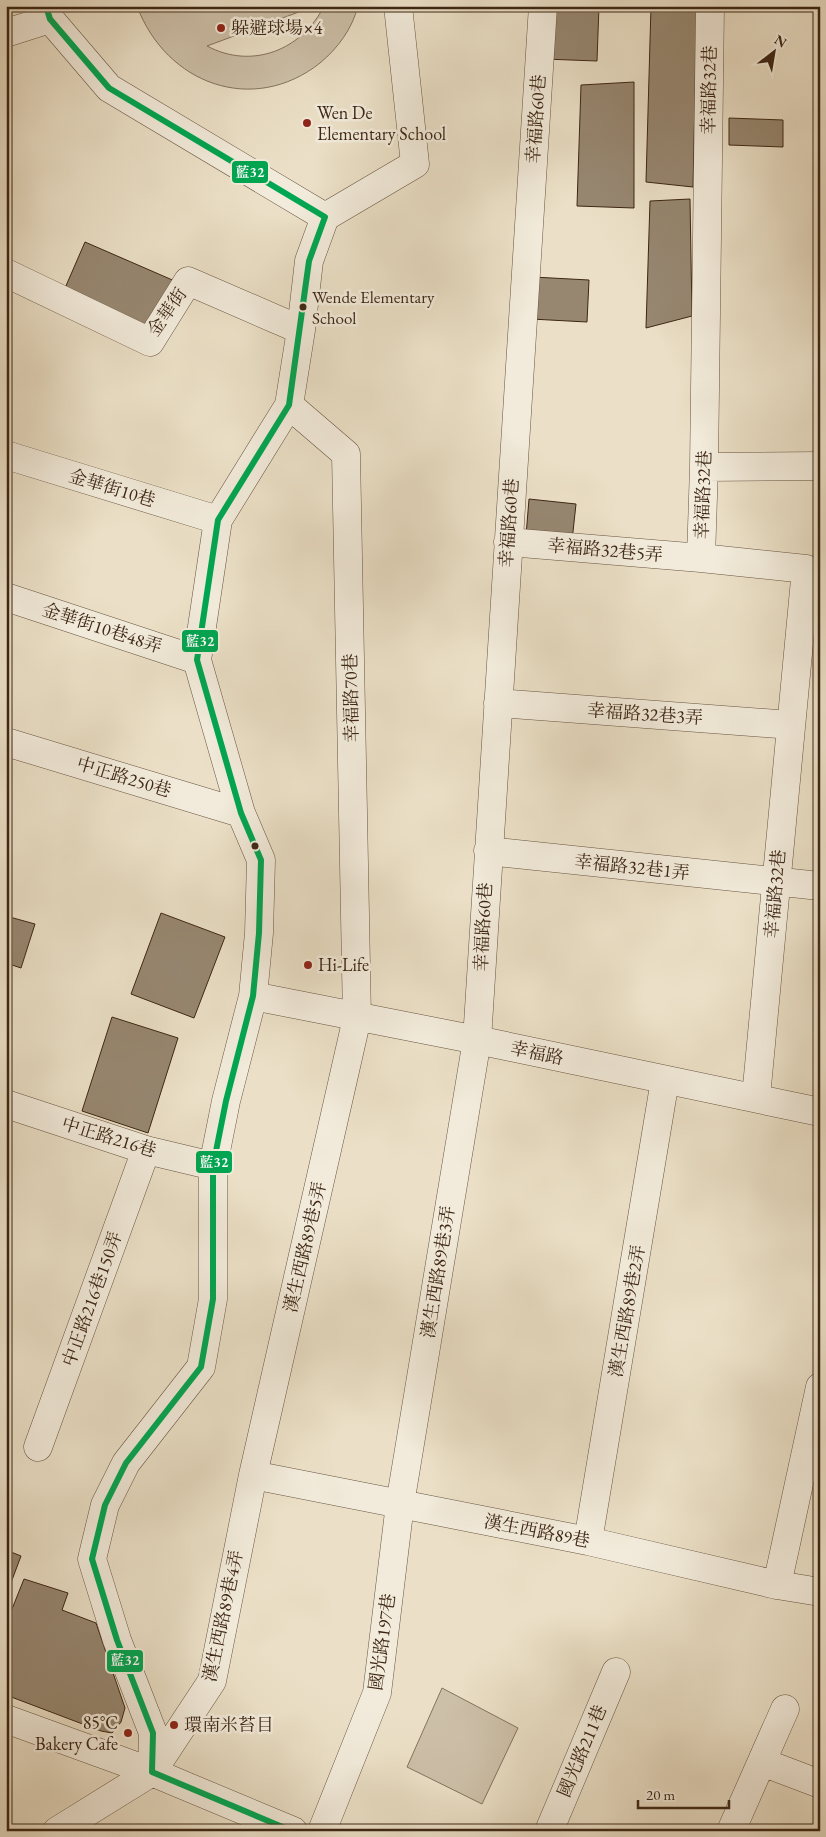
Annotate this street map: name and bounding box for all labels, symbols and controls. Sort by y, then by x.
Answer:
place label: 躲避球場×4 [231,16,323,39]
marker: 躲避球場×4 [215,22,227,34]
north arrow [748,28,798,78]
text: N [771,30,791,52]
street label: 幸福路32巷 [696,45,721,135]
street label: 幸福路60巷 [521,74,550,164]
place label: Wen De Elementary School [317,101,446,145]
marker: Wen De Elementary School [301,117,313,129]
line badge: 藍32 [231,160,269,184]
text: 藍32 [236,163,265,181]
street label: 金華街 [142,283,191,340]
place label: Wende Elementary School [312,286,435,329]
marker: Wende Elementary School [298,302,308,312]
street label: 幸福路32巷 [689,450,716,540]
street label: 金華街10巷 [66,463,158,512]
street label: 幸福路60巷 [494,478,523,568]
street label: 幸福路32巷5弄 [546,533,664,566]
street label: 金華街10巷48弄 [39,597,165,658]
line badge: 藍32 [181,629,219,653]
text: 藍32 [186,632,215,650]
street label: 幸福路70巷 [338,653,363,743]
street label: 幸福路32巷3弄 [586,698,704,729]
street label: 中正路250巷 [74,751,174,802]
unlabelled marker [250,841,260,851]
street label: 幸福路32巷 [759,848,790,939]
street label: 幸福路32巷1弄 [573,849,691,884]
street label: 幸福路60巷 [469,882,496,972]
place label: Hi-Life [318,953,369,976]
marker: Hi-Life [302,959,314,971]
street label: 幸福路 [508,1036,566,1069]
street label: 中正路216巷 [59,1111,159,1162]
line badge: 藍32 [195,1150,233,1174]
text: 藍32 [200,1153,229,1171]
street label: 漢生西路89巷5弄 [278,1179,331,1315]
street label: 漢生西路89巷3弄 [416,1204,459,1340]
street label: 中正路216巷150弄 [56,1228,127,1369]
street label: 漢生西路89巷2弄 [604,1243,649,1379]
street label: 漢生西路89巷 [482,1509,592,1552]
street label: 漢生西路89巷4弄 [197,1548,248,1684]
street label: 國光路197巷 [363,1592,400,1692]
line badge: 藍32 [106,1649,144,1673]
text: 藍32 [111,1651,140,1669]
street label: 國光路211巷 [552,1701,611,1800]
place label: 85°C Bakery Cafe [35,1711,118,1755]
place label: 環南米苔目 [184,1713,274,1736]
marker: 環南米苔目 [168,1719,180,1731]
marker: 85°C Bakery Cafe [122,1727,134,1739]
scale bar [638,1777,730,1809]
text: 20 m [646,1785,675,1804]

